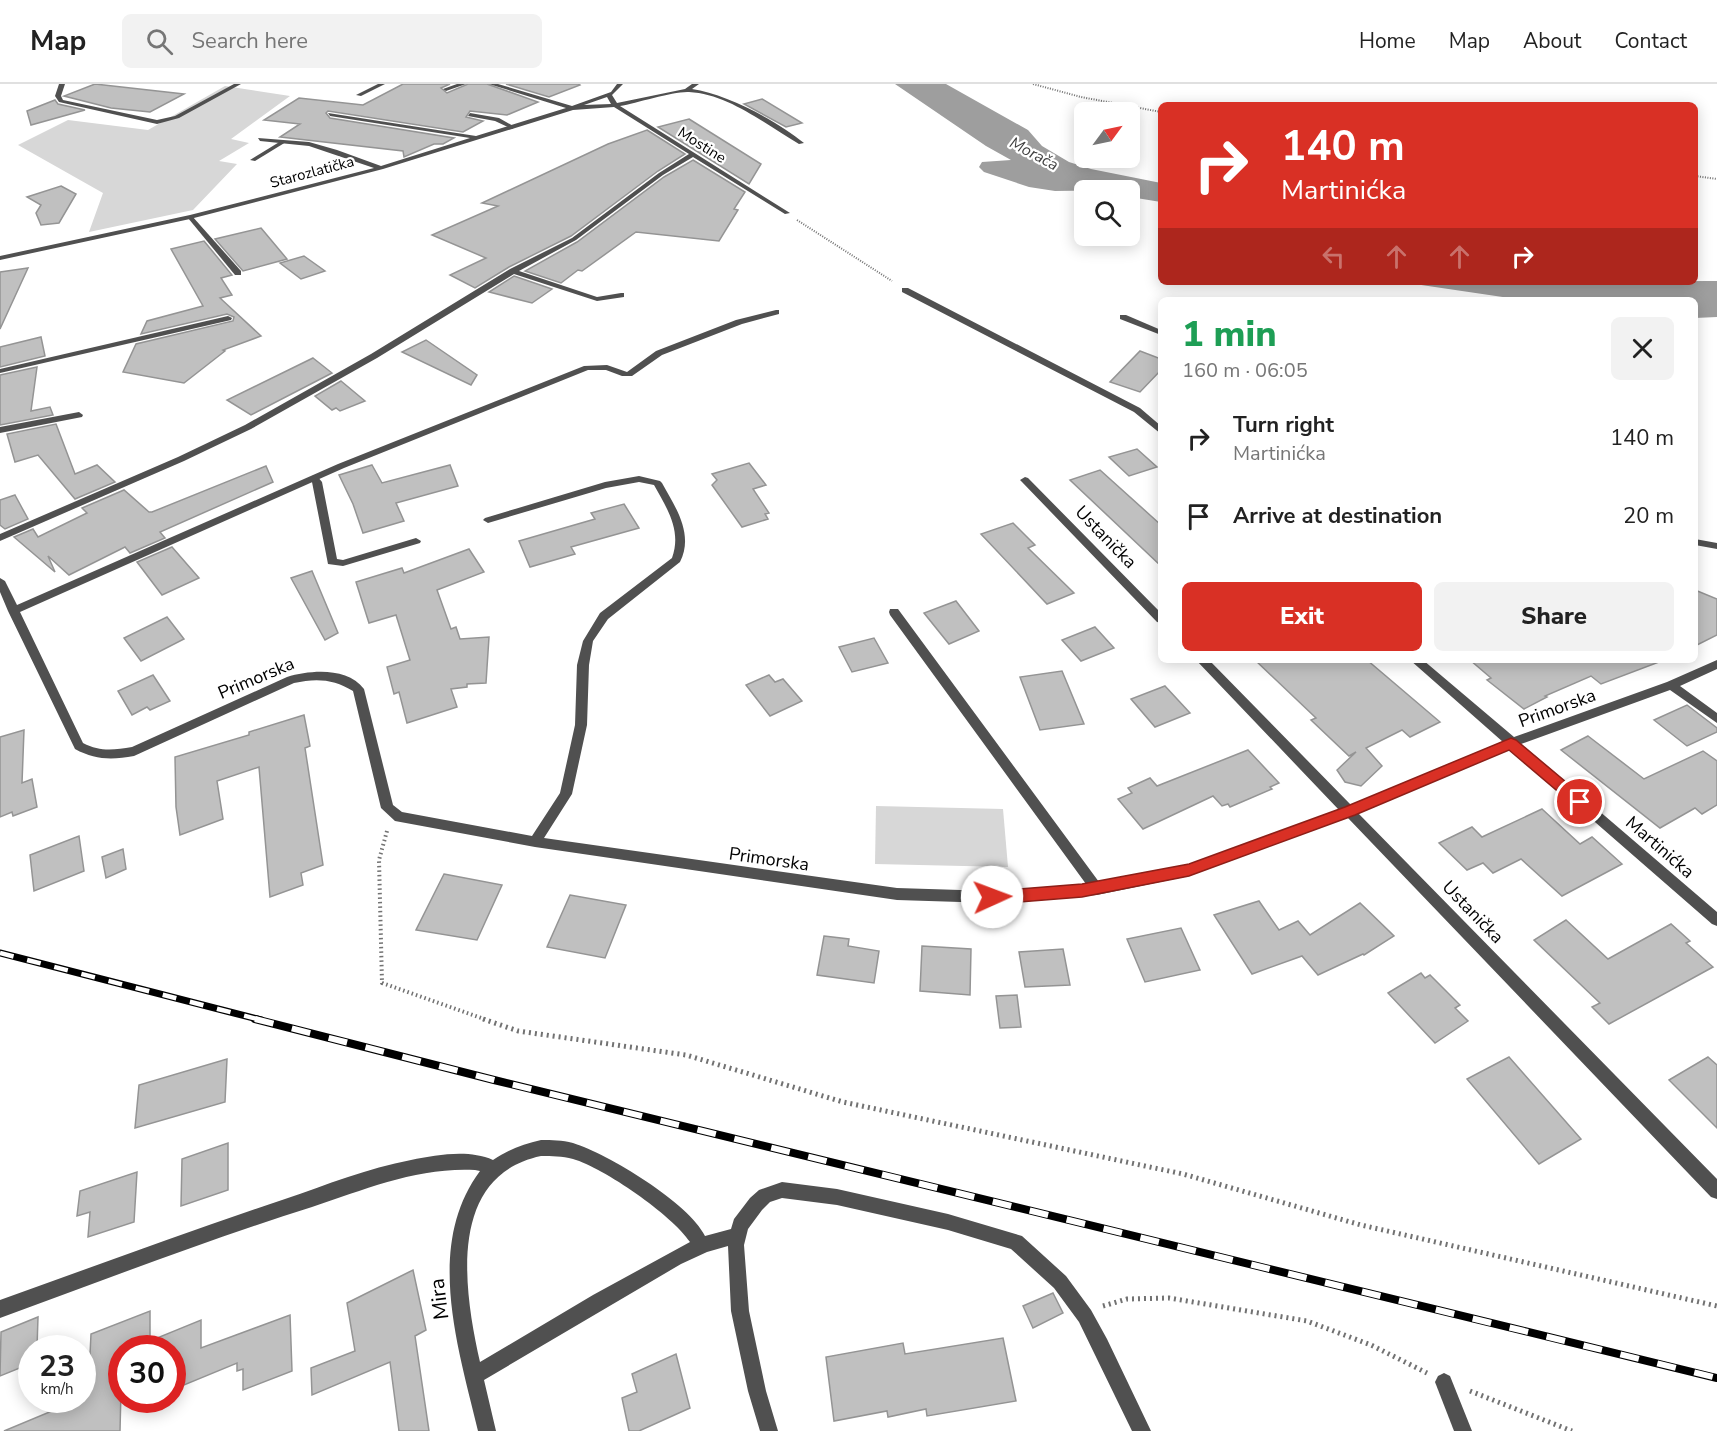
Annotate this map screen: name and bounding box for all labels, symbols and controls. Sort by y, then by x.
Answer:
search box [122,14,542,68]
text: Map [30,22,86,60]
icon: search [143,25,176,58]
text: Search here [191,26,308,56]
text: Home [1359,27,1416,55]
text: Map [1449,27,1490,55]
text: About [1523,27,1581,55]
text: Contact [1614,27,1687,55]
north arrow [1074,102,1140,168]
map controls [1074,102,1140,246]
text: 140 m [1281,118,1405,175]
street label: Mostine [674,122,730,168]
icon: right [1182,126,1260,204]
water label: Morača [1006,132,1062,176]
street label: Starozlatička [268,151,356,193]
text: Martinićka [1281,172,1406,209]
button: search [1074,180,1140,246]
icon: left [1317,240,1350,273]
icon: ahead [1380,240,1413,273]
icon: ahead [1443,240,1476,273]
icon: right [1506,240,1539,273]
text: 1 min [1182,310,1277,359]
button: close [1611,317,1674,380]
text: 160 m · 06:05 [1182,357,1308,384]
text: Turn right [1233,410,1334,440]
icon: right [1182,422,1215,455]
text: 140 m [1610,423,1674,453]
text: Martinićka [1233,440,1326,467]
street label: Ustanička [1070,500,1142,574]
icon: arrive [1182,500,1215,533]
text: Arrive at destination [1233,501,1442,531]
text: 20 m [1623,501,1674,531]
button: Exit [1182,582,1422,651]
button: Share [1434,582,1674,651]
street label: Primorska [214,651,298,705]
street label: Primorska [1515,683,1599,733]
pin [1554,776,1605,827]
icon: arrive [1563,785,1596,818]
street label: Martinićka [1621,811,1699,883]
street label: Primorska [727,841,811,877]
position arrow [960,865,1024,929]
street label: Ustanička [1437,875,1509,949]
street label: Mira [423,1277,455,1321]
speed limit sign: 30 [108,1335,186,1413]
text: 23 [39,1346,75,1387]
text: km/h [40,1379,74,1399]

